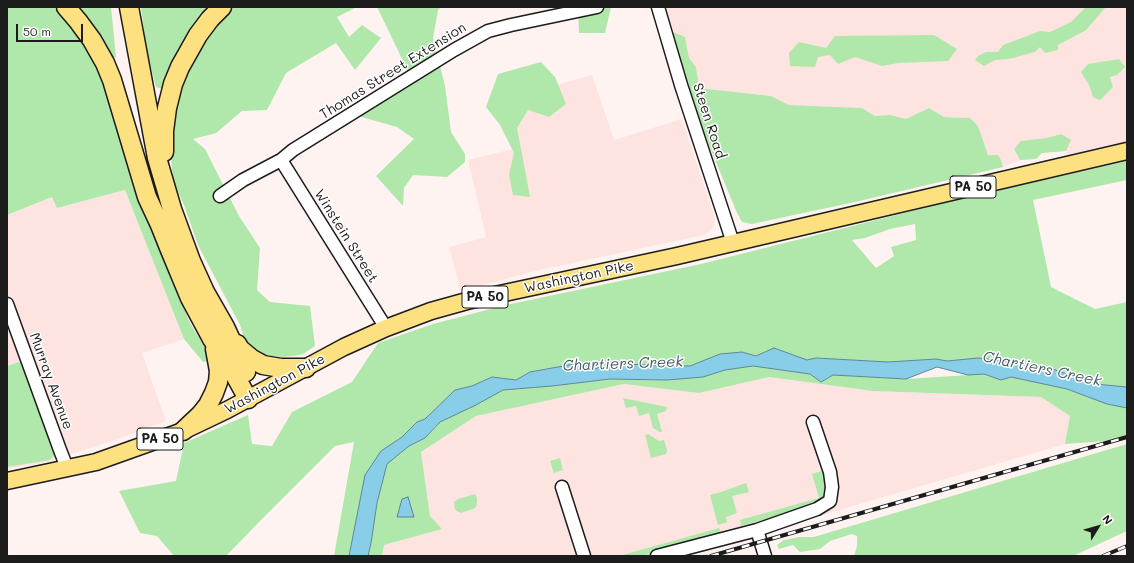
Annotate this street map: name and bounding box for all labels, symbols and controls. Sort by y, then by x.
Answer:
scale bar [18,16,85,42]
street label: Thomas Street Extension [317,19,469,123]
text: 50 m [23,23,51,39]
street label: Steen Road [689,81,729,161]
road number: PA 50 [950,176,996,198]
street label: Winstein Street [311,186,381,286]
street label: Washington Pike [523,257,635,297]
road number: PA 50 [462,286,508,308]
street label: Murray Avenue [26,330,76,432]
water label: Chartiers Creek [981,348,1103,390]
street label: Washington Pike [222,350,328,418]
water label: Chartiers Creek [562,353,684,375]
road number: PA 50 [137,428,183,450]
north arrow [1078,507,1118,547]
text: N [1099,512,1116,527]

